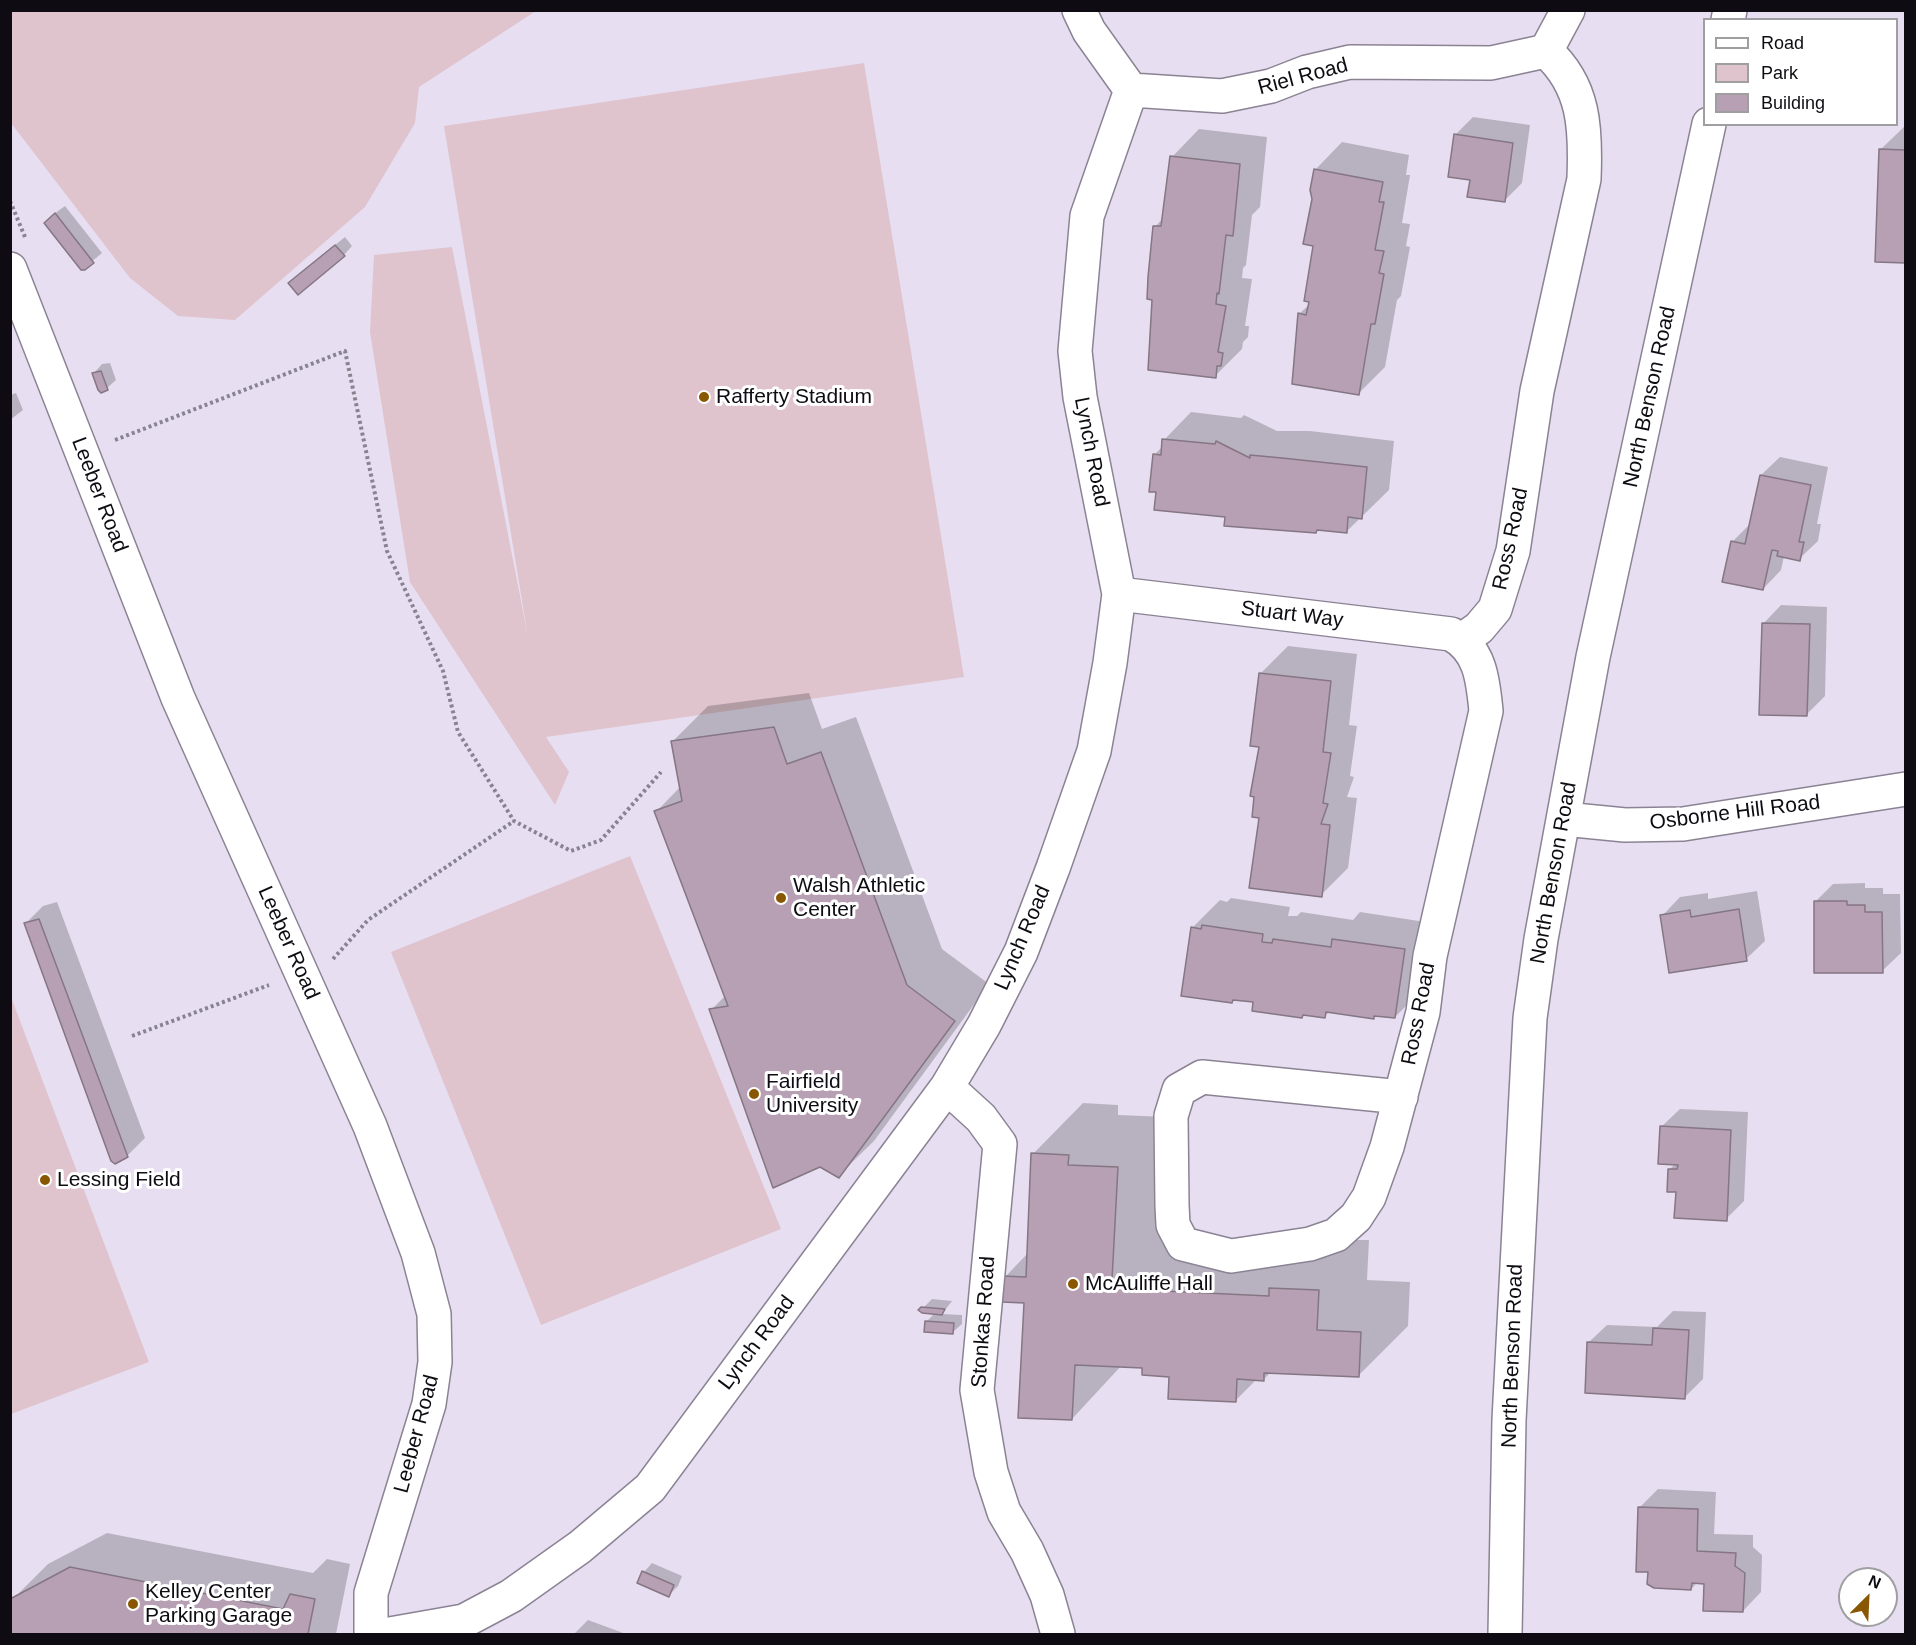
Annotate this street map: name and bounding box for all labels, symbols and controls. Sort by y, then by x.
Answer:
legend [1703,18,1898,126]
text: Road [1761,33,1804,53]
street label: Riel Road [1255,53,1351,101]
text: Park [1761,63,1798,83]
text: Building [1761,93,1825,113]
street label: North Benson Road [1619,304,1681,490]
place label: Rafferty Stadium [716,384,872,410]
marker: Rafferty Stadium [697,390,711,404]
street label: Lynch Road [1068,395,1114,509]
street label: Leeber Road [65,434,133,556]
street label: Ross Road [1488,486,1534,592]
street label: Stuart Way [1239,596,1345,634]
street label: North Benson Road [1526,780,1582,966]
street label: Osborne Hill Road [1648,790,1822,836]
place label: Walsh Athletic Center [793,873,925,923]
street label: Leeber Road [252,882,324,1004]
street label: Lynch Road [990,882,1056,994]
marker: Walsh Athletic Center [774,891,788,905]
street label: Ross Road [1397,961,1441,1067]
place label: Fairfield University [766,1069,858,1119]
marker: Fairfield University [747,1087,761,1101]
place label: Lessing Field [57,1167,181,1193]
marker: Lessing Field [38,1173,52,1187]
street label: Stonkas Road [967,1255,1001,1389]
street label: North Benson Road [1497,1263,1529,1449]
place label: McAuliffe Hall [1085,1271,1213,1297]
marker: McAuliffe Hall [1066,1277,1080,1291]
street label: Lynch Road [713,1291,801,1395]
street label: Leeber Road [389,1372,445,1496]
north arrow [1838,1567,1898,1627]
text: N [1866,1572,1883,1592]
place label: Kelley Center Parking Garage [145,1579,292,1629]
marker: Kelley Center Parking Garage [126,1597,140,1611]

